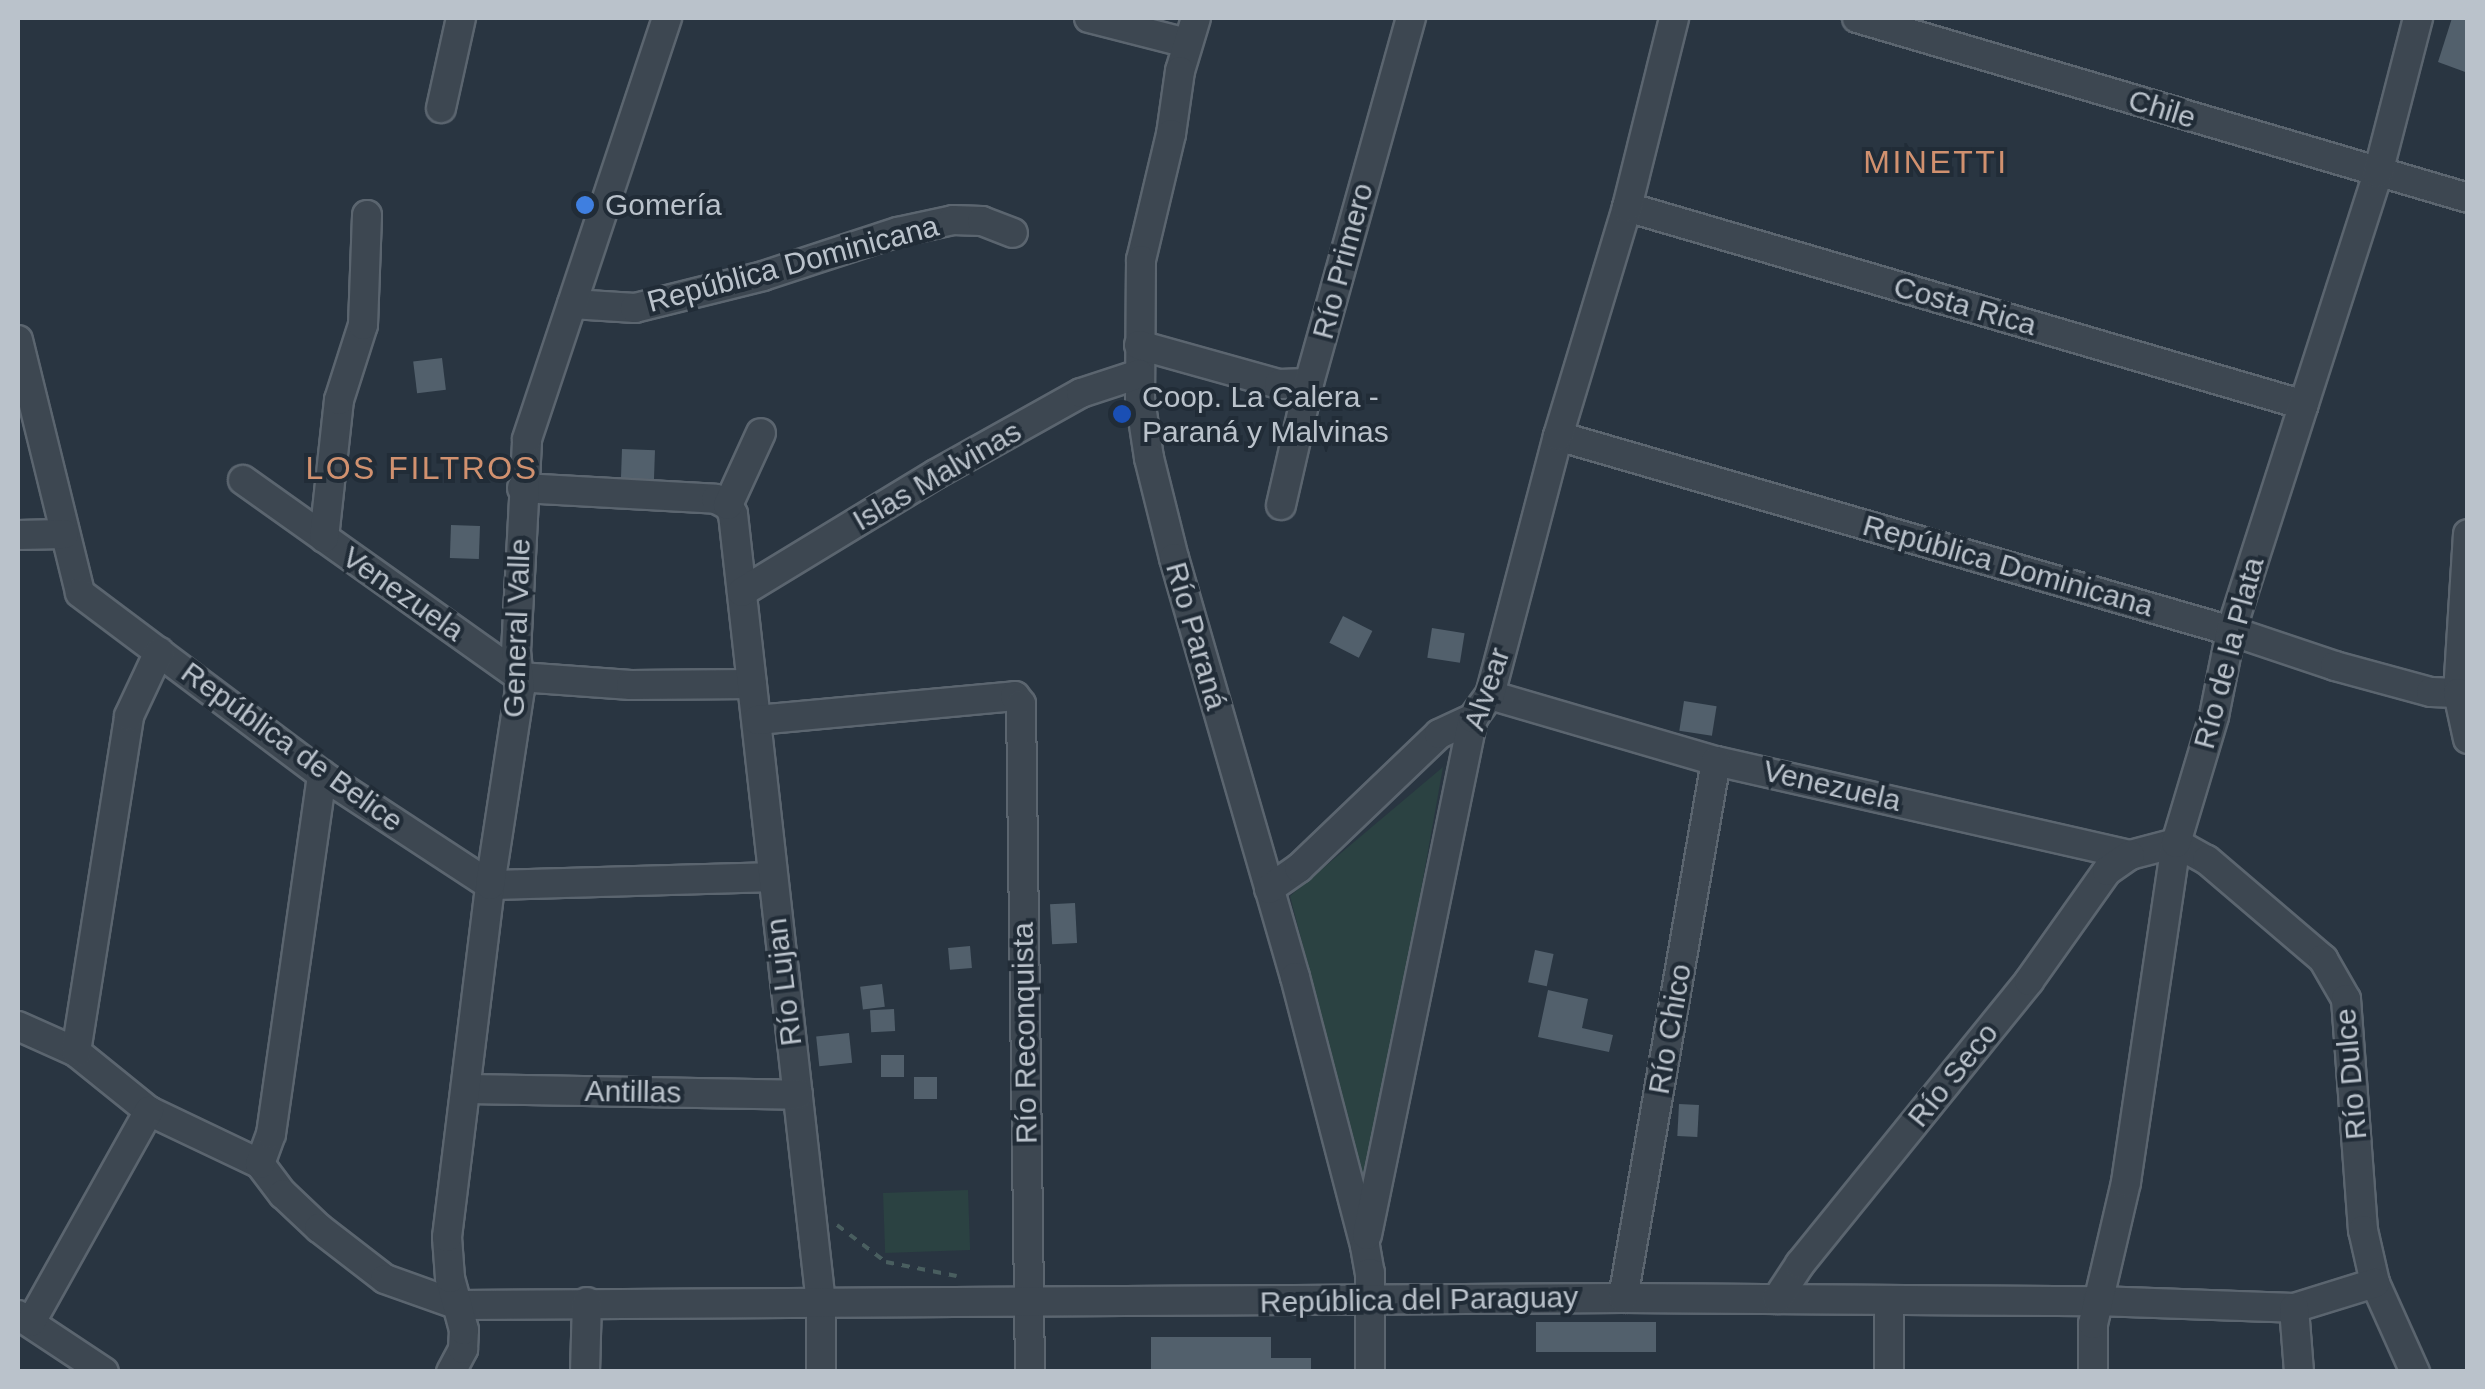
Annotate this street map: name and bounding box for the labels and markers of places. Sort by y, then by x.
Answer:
place label: Gomería [605,187,722,223]
marker: Gomería [574,194,596,216]
place label: Coop. La Calera - Paraná y Malvinas [1142,379,1389,450]
marker: Coop. La Calera - Paraná y Malvinas [1111,403,1133,425]

